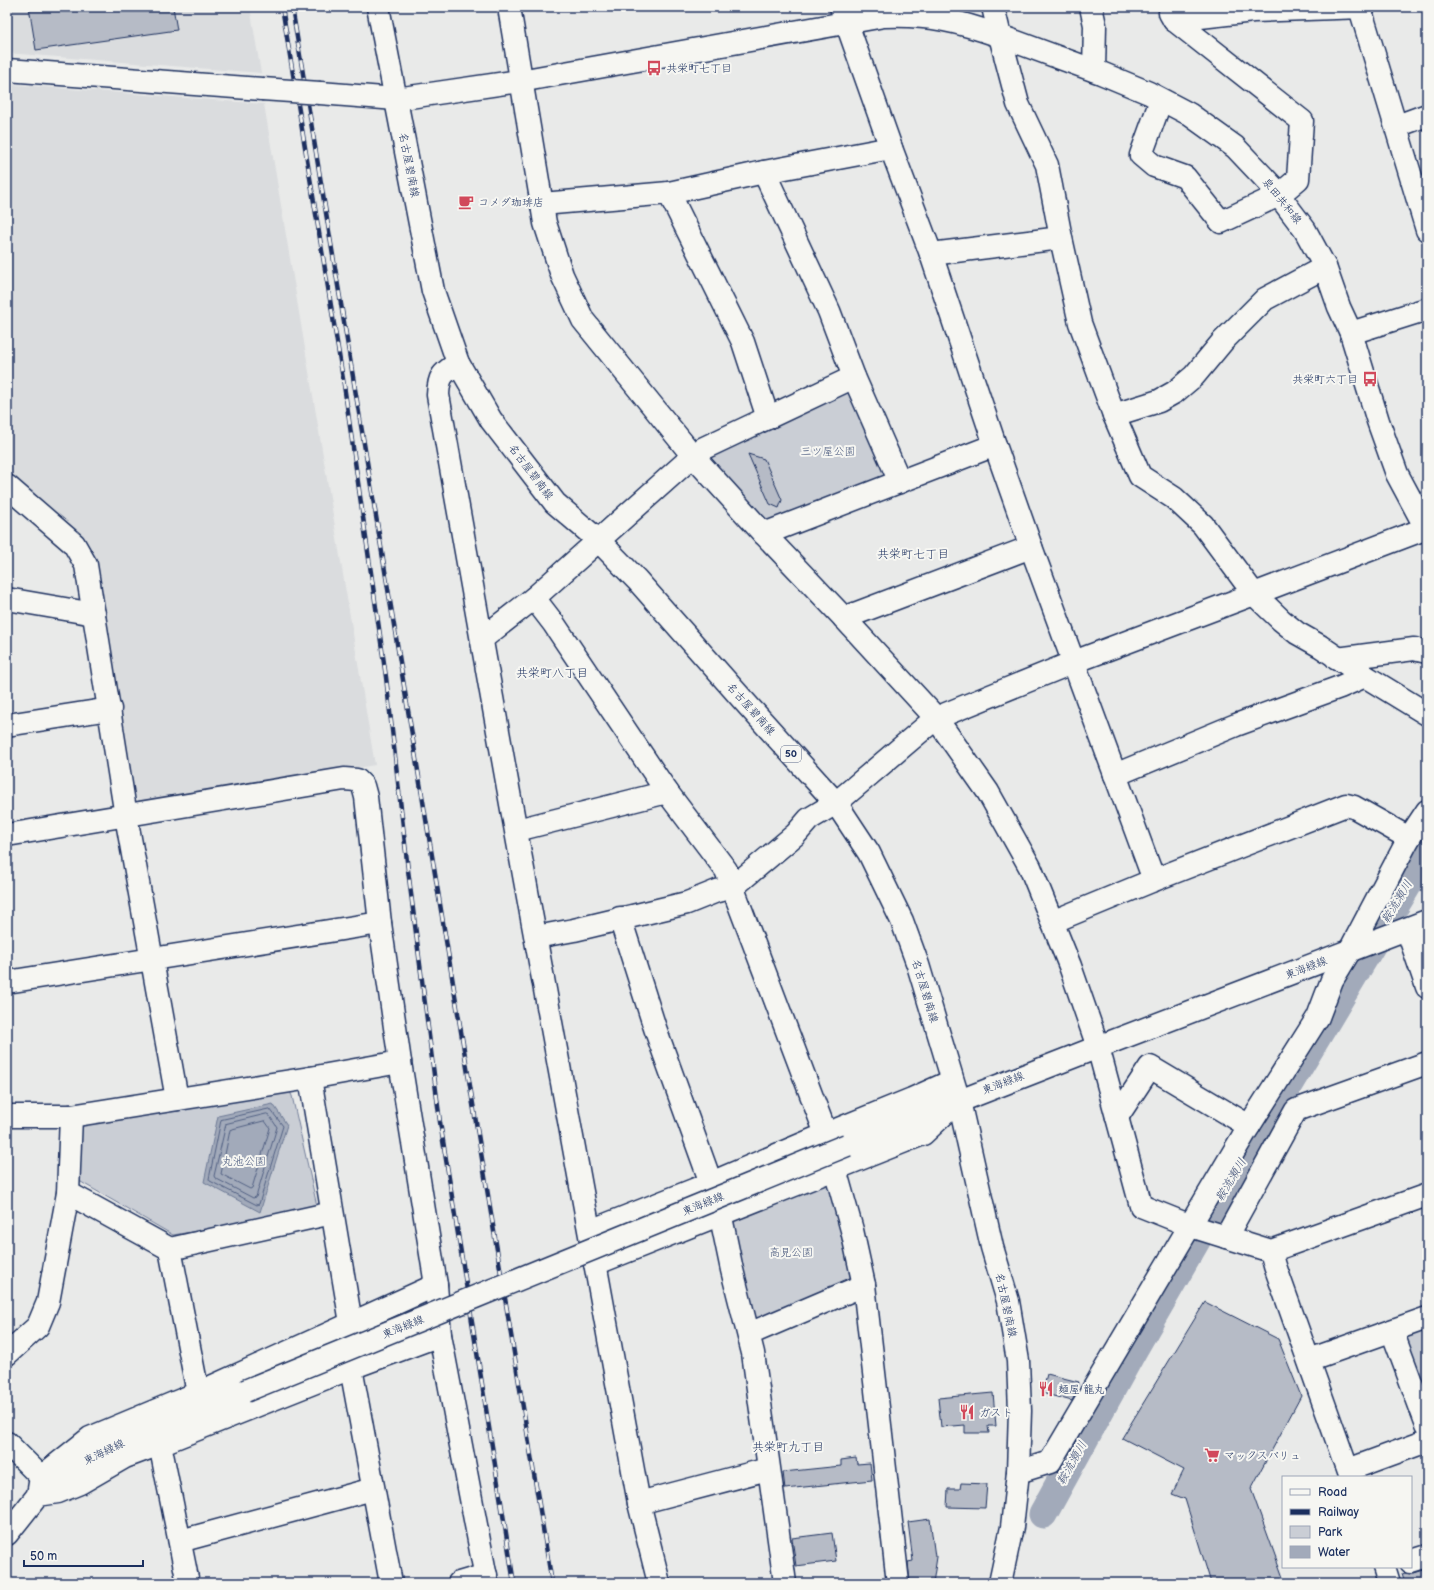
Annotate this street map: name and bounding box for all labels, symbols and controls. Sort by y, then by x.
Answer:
bus stop icon: 共栄町七丁目 [645,59,663,77]
place label: 共栄町七丁目 [666,62,732,75]
street label: 名古屋碧南線 [396,131,422,199]
street label: 泉田共和線 [1260,176,1304,226]
cafe icon: コメダ珈琲店 [457,193,475,211]
place label: コメダ珈琲店 [478,196,544,209]
bus stop icon: 共栄町六丁目 [1361,370,1379,388]
place label: 共栄町六丁目 [1292,373,1358,386]
street label: 名古屋碧南線 [506,442,556,502]
park label: 三ツ屋公園 [801,445,856,458]
district label: 共栄町七丁目 [877,547,949,562]
district label: 共栄町八丁目 [516,666,588,681]
street label: 名古屋碧南線 [724,680,778,738]
road number: 50 [781,746,801,762]
water label: 鞍流瀬川 [1378,878,1416,926]
street label: 東海緑線 [1283,954,1329,982]
street label: 名古屋碧南線 [909,958,941,1024]
street label: 東海緑線 [980,1069,1026,1097]
park label: 丸池公園 [222,1155,266,1168]
water label: 鞍流瀬川 [1212,1156,1250,1204]
street label: 東海緑線 [680,1190,726,1218]
park label: 高見公園 [769,1246,813,1259]
street label: 名古屋碧南線 [993,1271,1019,1339]
street label: 東海緑線 [380,1313,426,1341]
restaurant icon: 麺屋 龍丸 [1037,1380,1055,1398]
place label: 麺屋 龍丸 [1058,1383,1105,1396]
restaurant icon: ガスト [958,1403,976,1421]
place label: ガスト [979,1406,1013,1419]
street label: 東海緑線 [81,1437,127,1467]
water label: 鞍流瀬川 [1054,1438,1090,1488]
district label: 共栄町九丁目 [752,1440,824,1455]
supermarket icon: マックスバリュ [1203,1446,1221,1464]
place label: マックスバリュ [1224,1449,1301,1462]
legend [1282,1476,1412,1568]
text: Road [1318,1485,1347,1500]
text: Railway [1318,1505,1360,1520]
text: Park [1318,1525,1342,1540]
scale bar [24,1542,143,1568]
text: Water [1318,1545,1350,1560]
text: 50 m [30,1549,57,1564]

